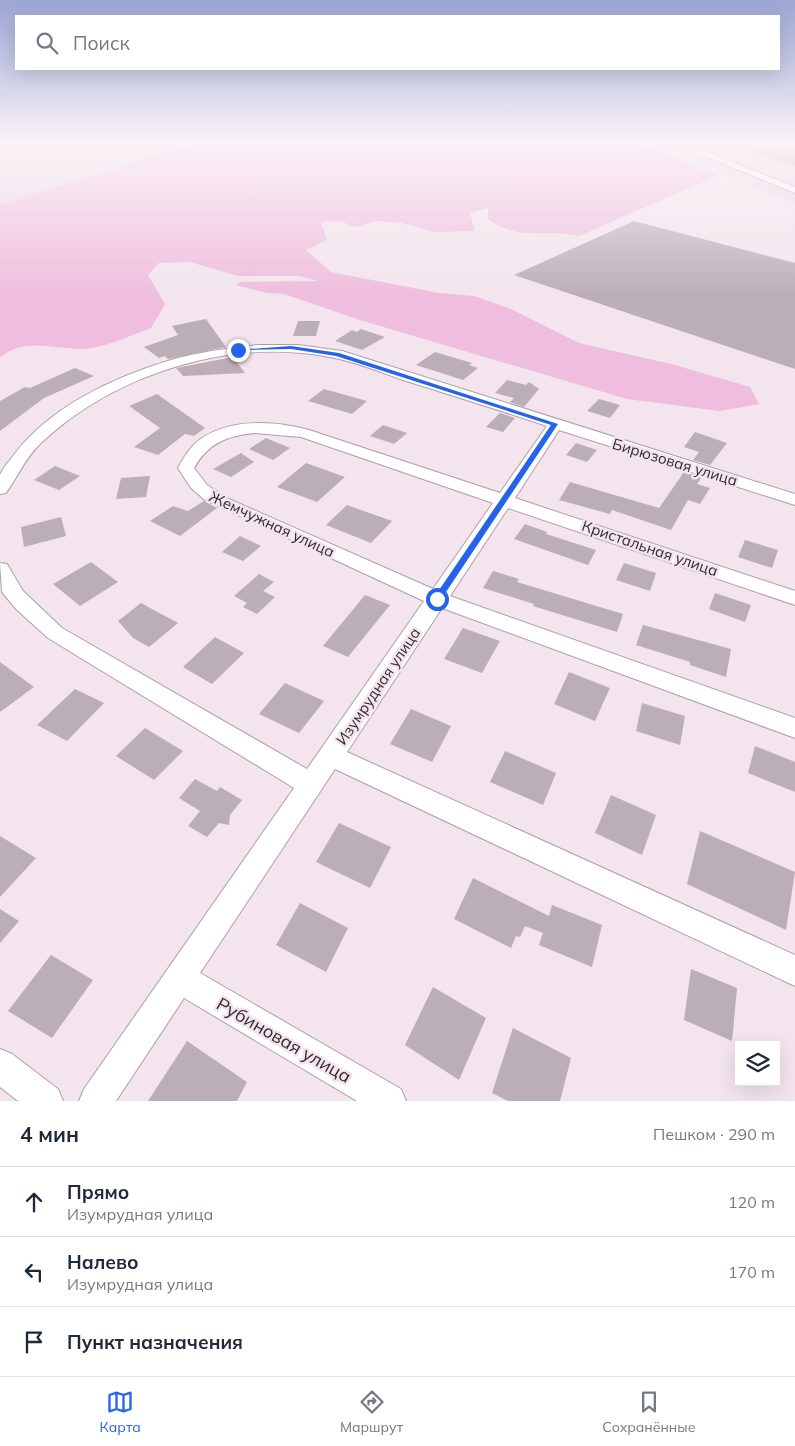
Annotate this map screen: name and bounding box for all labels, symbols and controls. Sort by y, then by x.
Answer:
search box [15,15,780,70]
icon: search [33,29,61,57]
text: Поиск [73,31,130,55]
route end [227,339,250,362]
street label: Бирюзовая улица [610,434,740,490]
street label: Жемчужная улица [206,487,338,561]
street label: Кристальная улица [580,516,720,580]
route start [426,588,449,611]
street label: Изумрудная улица [332,624,424,748]
street label: Рубиновая улица [212,992,356,1088]
map controls [735,1041,780,1086]
button: layers [735,1041,780,1086]
text: 4 мин [20,1121,79,1147]
text: Пешком · 290 m [653,1124,775,1144]
text: Прямо [67,1180,129,1204]
icon: ahead [20,1188,48,1216]
text: 120 m [728,1192,775,1212]
text: Изумрудная улица [67,1204,213,1224]
text: Налево [67,1250,139,1274]
icon: left [20,1258,48,1286]
text: 170 m [728,1262,775,1282]
text: Изумрудная улица [67,1274,213,1294]
icon: arrive [20,1328,48,1356]
text: Пункт назначения [67,1330,243,1354]
tab: Карта [100,1388,141,1436]
tab: Маршрут [340,1388,403,1436]
tab: Сохранённые [602,1388,695,1436]

